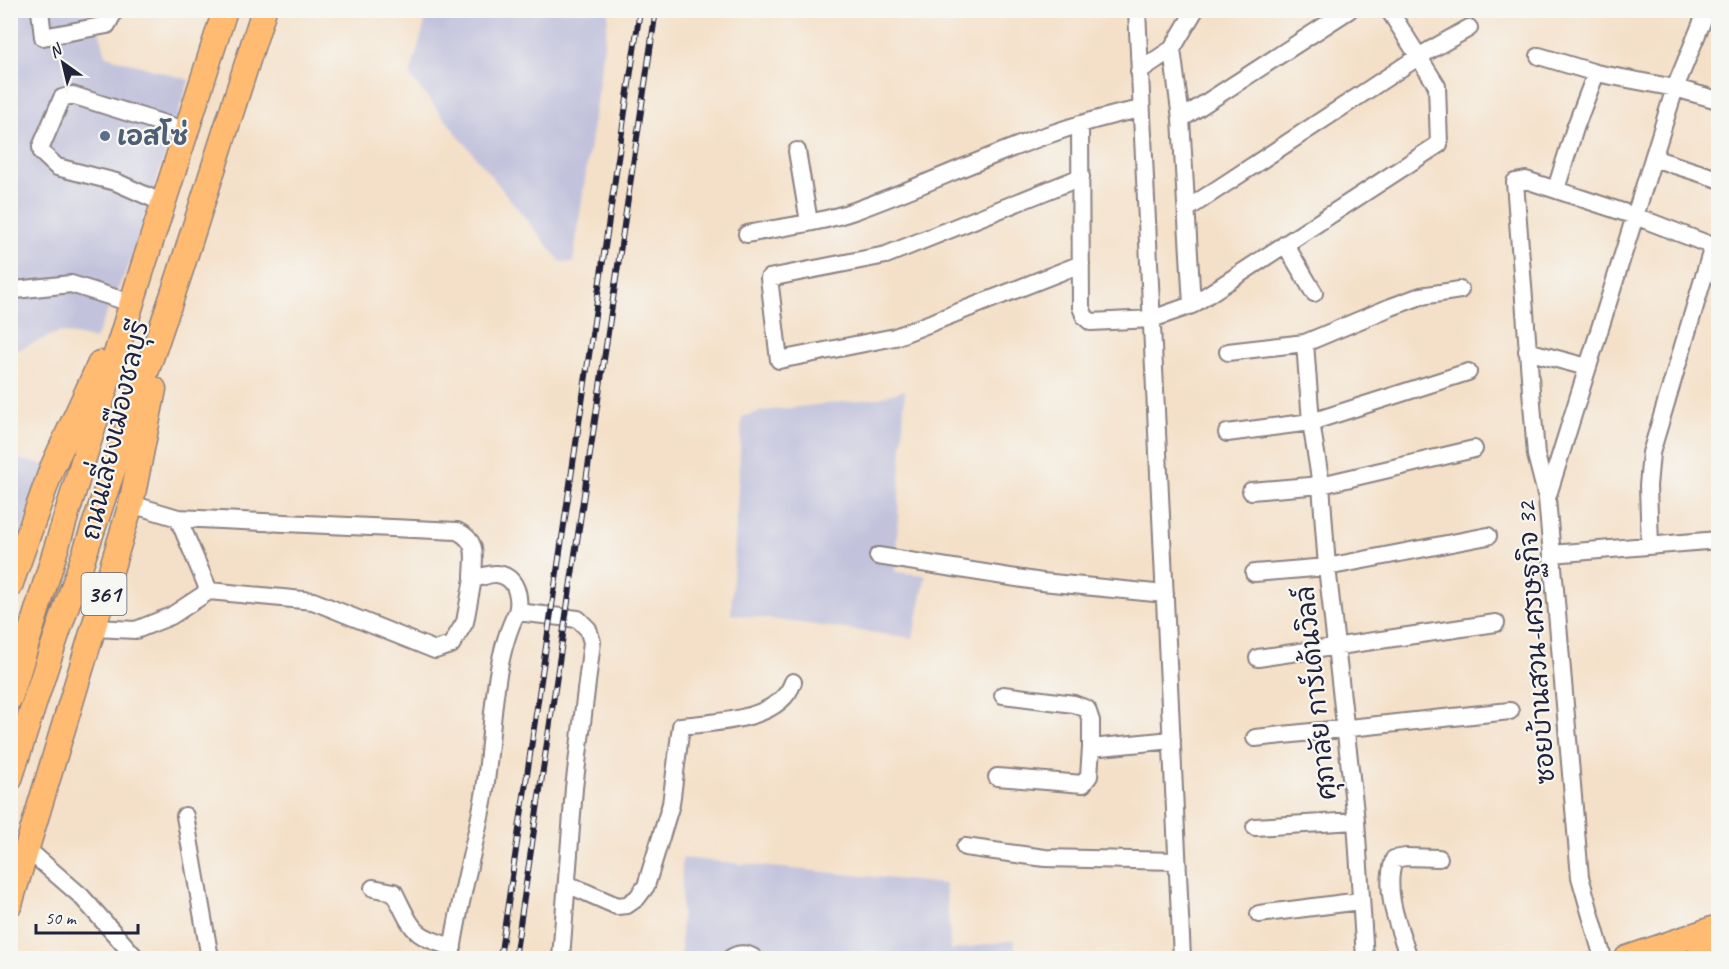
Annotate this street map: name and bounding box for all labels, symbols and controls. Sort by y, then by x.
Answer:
north arrow [33,33,93,93]
text: N [45,39,67,62]
place label: เอสโซ่ [117,118,188,153]
marker: เอสโซ่ [98,129,112,143]
street label: ถนนเลี่ยงเมืองชลบุรี [66,315,158,543]
street label: ซอยบ้านสวน-เศรษฐกิจ 32 [1510,499,1562,785]
road number: 361 [82,573,126,615]
street label: ศุภาลัย การ์เด้นวิลล์ [1288,584,1346,802]
scale bar [36,897,138,935]
text: 50 m [45,907,78,929]

